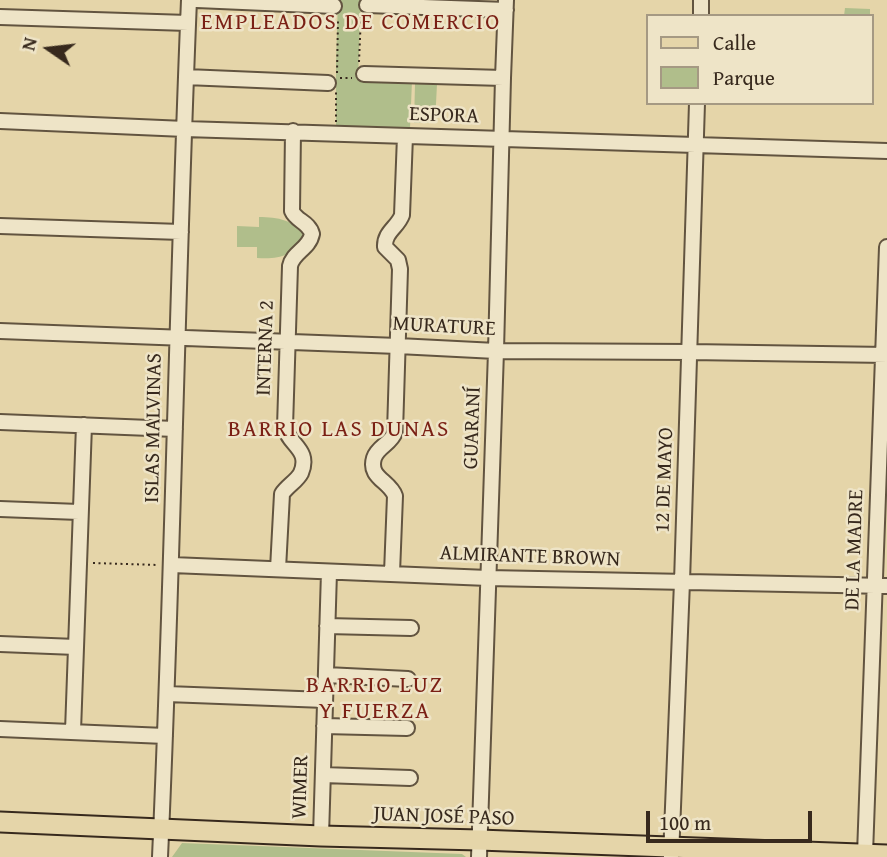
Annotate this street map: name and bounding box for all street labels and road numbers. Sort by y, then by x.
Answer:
street label: ESPORA [409,102,479,130]
street label: INTERNA 2 [252,300,280,396]
street label: MURATURE [392,312,496,342]
street label: ISLAS MALVINAS [140,353,168,503]
street label: GUARANÍ [459,386,487,470]
street label: 12 DE MAYO [651,427,679,533]
street label: DE LA MADRE [840,489,870,611]
street label: ALMIRANTE BROWN [439,541,621,573]
street label: WIMER [287,754,315,820]
street label: JUAN JOSÉ PASO [373,802,515,832]

